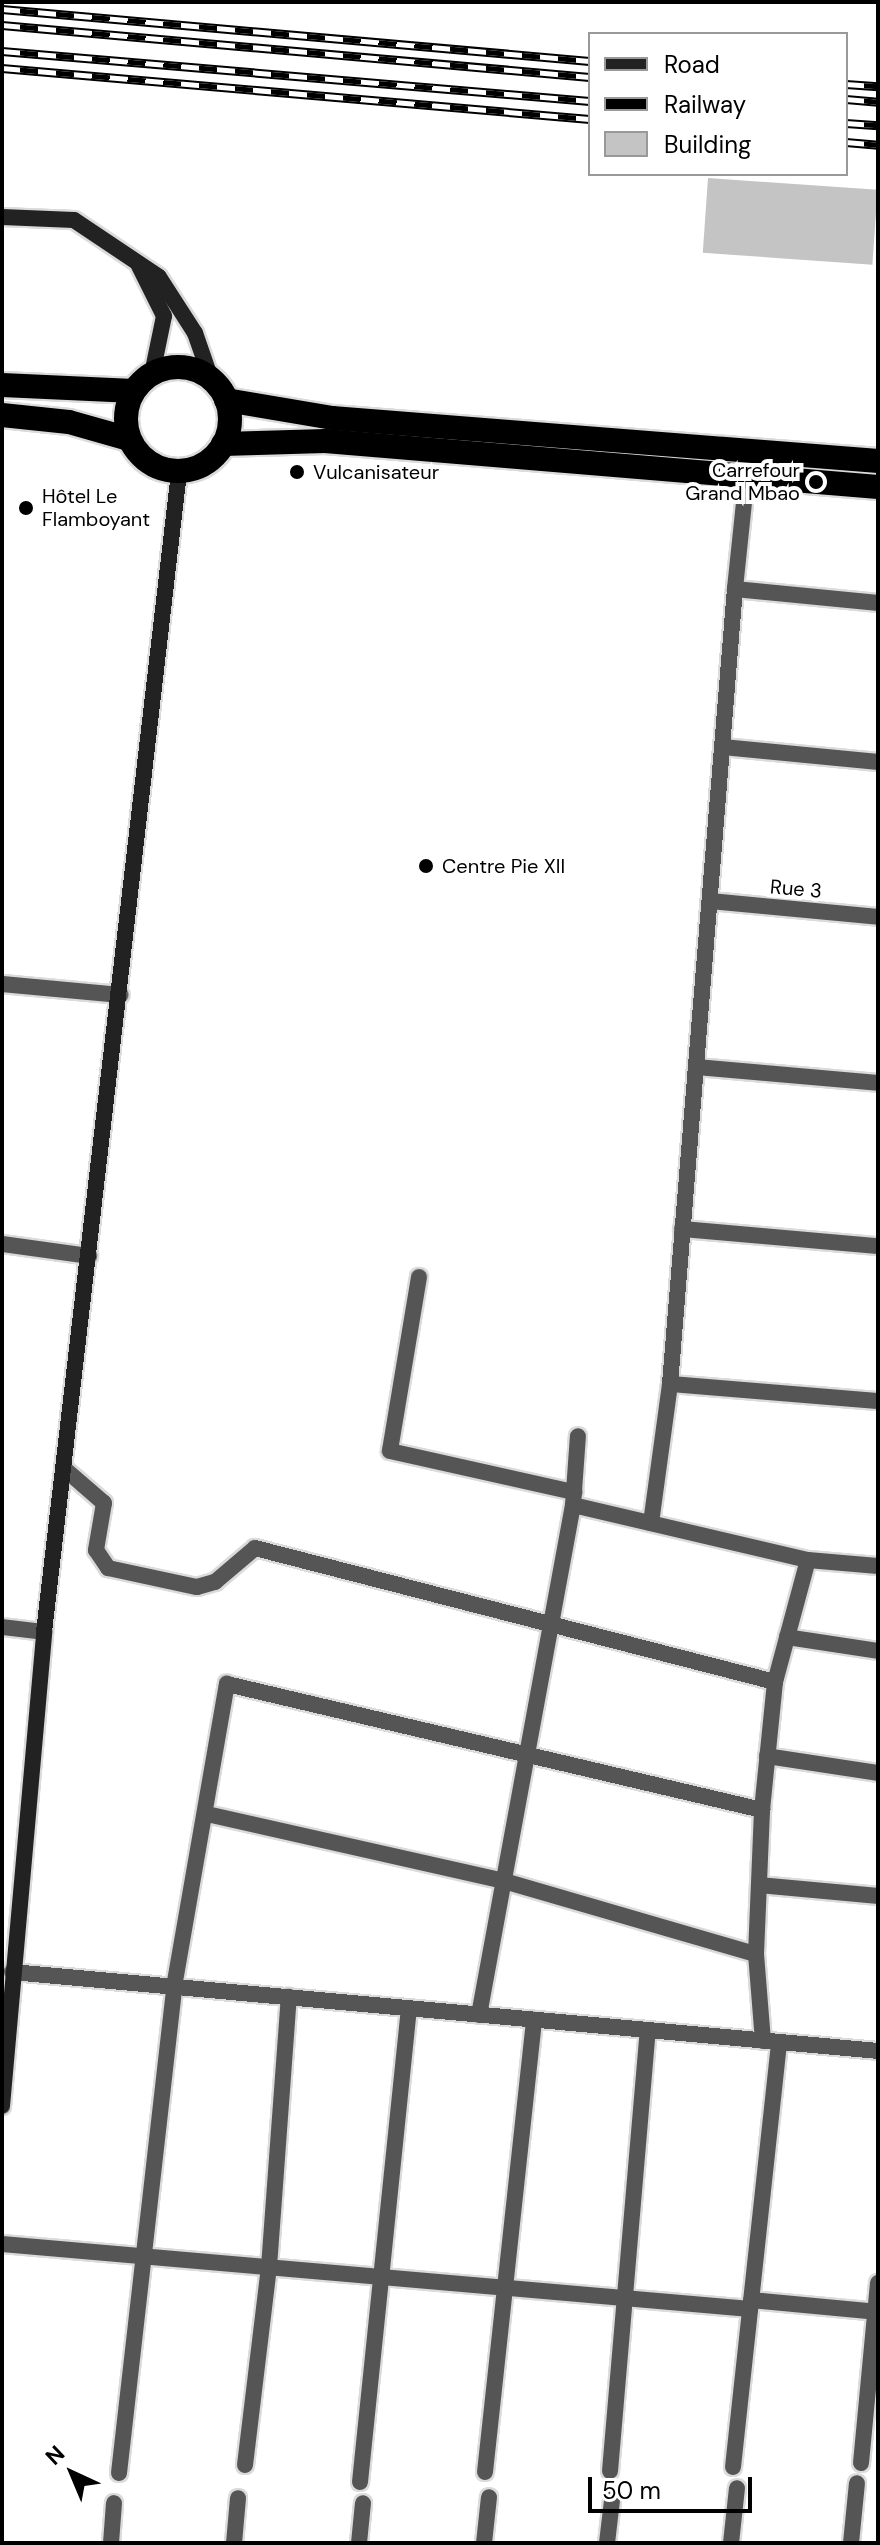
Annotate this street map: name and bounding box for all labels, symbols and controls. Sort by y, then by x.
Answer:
legend [588,32,848,176]
text: Road [664,49,720,80]
text: Railway [664,89,746,120]
text: Building [664,129,751,160]
place label: Carrefour Grand Mbao [685,458,800,505]
place label: Vulcanisateur [313,460,439,484]
marker: Vulcanisateur [288,463,306,481]
marker: Carrefour Grand Mbao [807,473,825,491]
place label: Hôtel Le Flamboyant [42,484,150,531]
marker: Hôtel Le Flamboyant [17,499,35,517]
place label: Centre Pie XII [442,854,565,878]
marker: Centre Pie XII [417,857,435,875]
street label: Rue 3 [769,875,823,903]
north arrow [32,2433,112,2513]
text: N [39,2439,71,2471]
scale bar [592,2461,756,2511]
text: 50 m [602,2475,661,2506]

